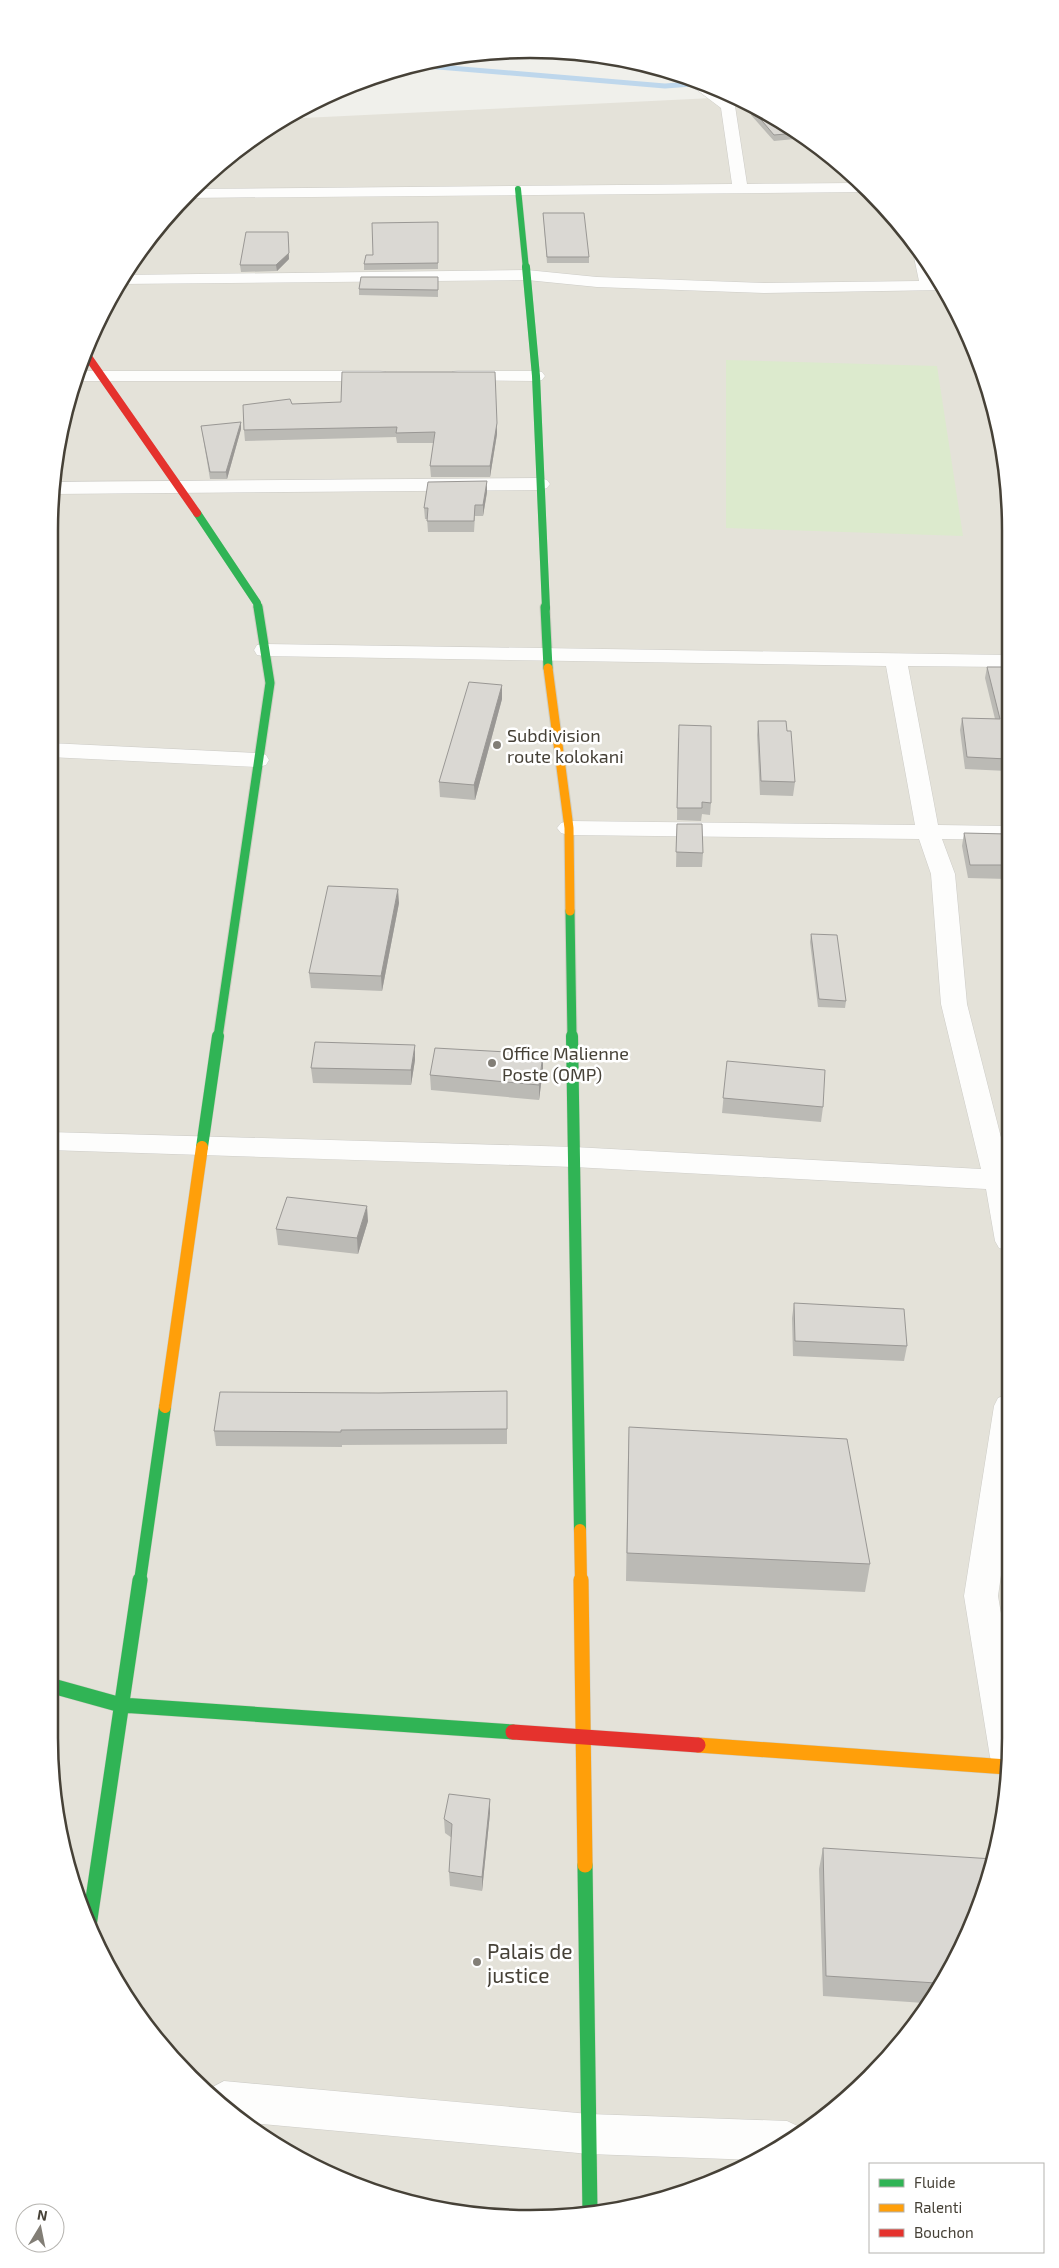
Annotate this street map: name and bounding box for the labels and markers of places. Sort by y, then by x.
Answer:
place label: Subdivision route kolokani [507,724,624,767]
marker: Subdivision route kolokani [491,739,503,751]
place label: Office Malienne Poste (OMP) [502,1042,629,1085]
marker: Office Malienne Poste (OMP) [486,1057,498,1069]
place label: Palais de justice [487,1938,572,1988]
marker: Palais de justice [471,1956,483,1968]

